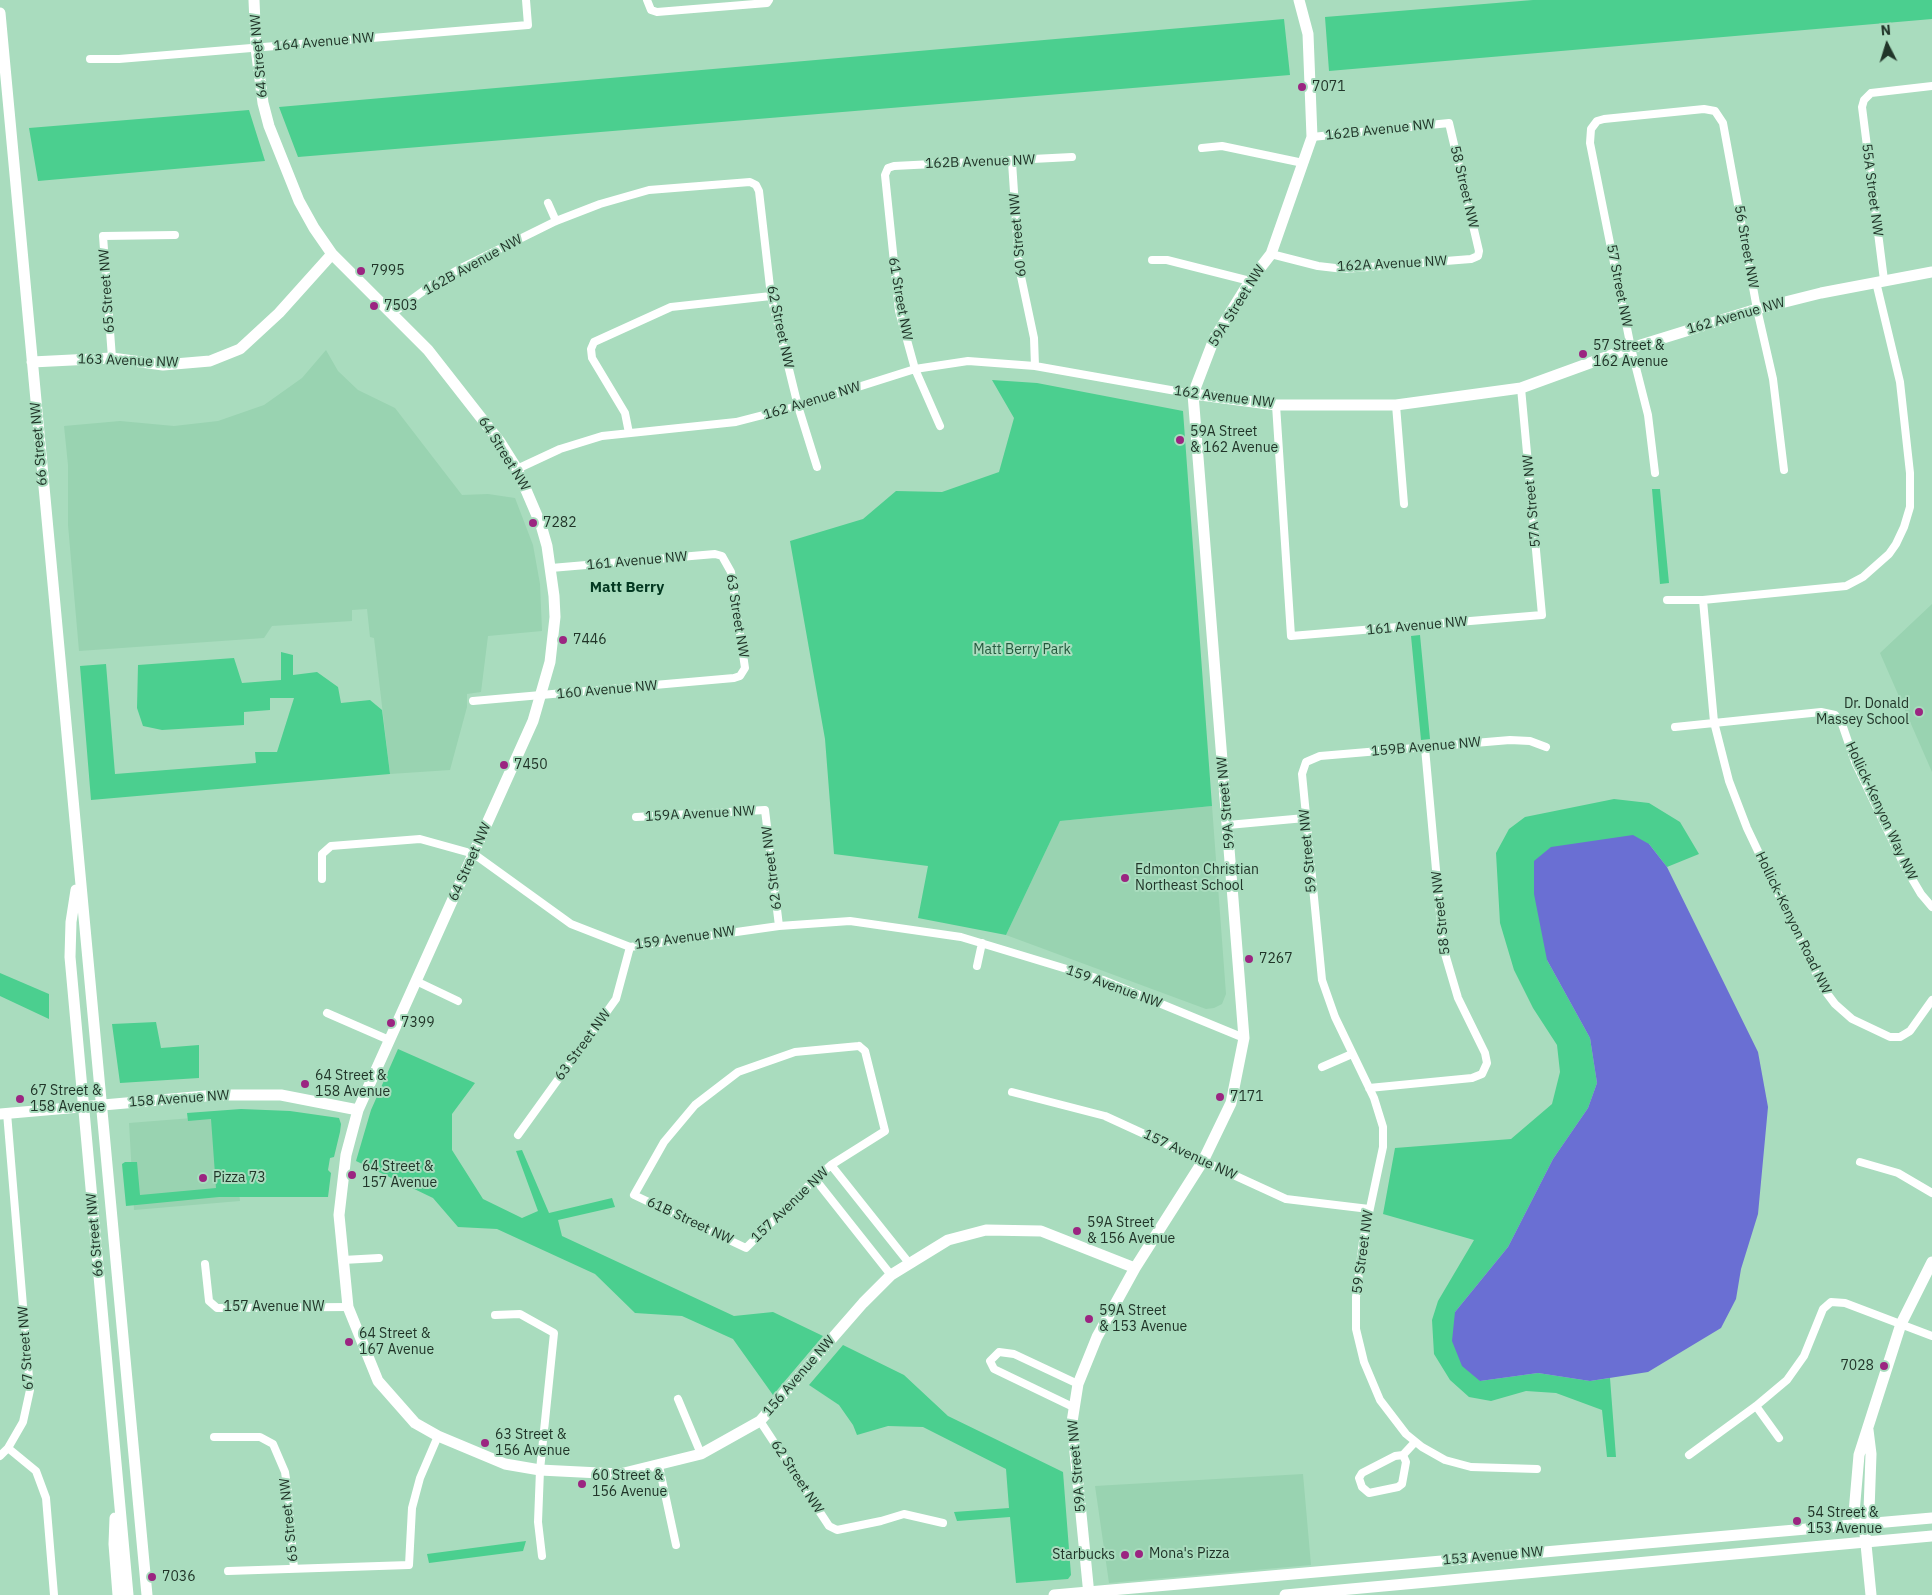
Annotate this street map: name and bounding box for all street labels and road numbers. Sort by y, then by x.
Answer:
street label: 64 Street NW [247,13,271,99]
street label: 164 Avenue NW [273,29,375,55]
street label: 162B Avenue NW [1324,116,1436,144]
street label: 55A Street NW [1858,143,1886,237]
street label: 58 Street NW [1446,144,1482,230]
street label: 162B Avenue NW [925,152,1035,172]
street label: 60 Street NW [1006,192,1030,278]
street label: 56 Street NW [1730,204,1762,290]
street label: 162B Avenue NW [421,231,525,299]
street label: 57 Street NW [1603,243,1635,329]
street label: 65 Street NW [96,248,118,334]
street label: 162A Avenue NW [1337,253,1447,275]
street label: 61 Street NW [884,256,916,342]
street label: 59A Street NW [1205,262,1269,350]
street label: 62 Street NW [763,284,797,370]
street label: 162 Avenue NW [1685,294,1787,338]
street label: 163 Avenue NW [77,351,179,371]
street label: 162 Avenue NW [761,378,863,424]
street label: 162 Avenue NW [1173,383,1275,411]
street label: 66 Street NW [27,401,51,487]
street label: 64 Street NW [475,414,533,494]
street label: 57A Street NW [1520,454,1544,548]
street label: 161 Avenue NW [586,548,688,574]
street label: 63 Street NW [722,573,752,659]
street label: 161 Avenue NW [1366,613,1468,639]
street label: 160 Avenue NW [556,677,658,703]
street label: 159B Avenue NW [1370,734,1482,760]
street label: Hollick-Kenyon Way NW [1842,739,1920,883]
street label: 59A Street NW [1214,756,1238,850]
street label: 159A Avenue NW [645,803,755,825]
street label: 59 Street NW [1296,808,1320,894]
street label: 64 Street NW [445,820,495,904]
street label: 62 Street NW [759,825,785,911]
street label: Hollick-Kenyon Road NW [1751,849,1835,997]
street label: 58 Street NW [1428,870,1454,956]
street label: 159 Avenue NW [634,923,736,953]
street label: 159 Avenue NW [1064,962,1164,1012]
street label: 63 Street NW [551,1006,615,1084]
street label: 158 Avenue NW [128,1087,230,1111]
street label: 157 Avenue NW [1141,1126,1239,1184]
street label: 157 Avenue NW [748,1164,832,1246]
street label: 66 Street NW [83,1192,107,1278]
street label: 61B Street NW [644,1194,736,1248]
street label: 59 Street NW [1349,1209,1377,1295]
street label: 157 Avenue NW [224,1299,324,1315]
street label: 67 Street NW [15,1305,37,1391]
street label: 156 Avenue NW [760,1332,838,1420]
street label: 59A Street NW [1065,1419,1089,1513]
street label: 62 Street NW [767,1437,827,1517]
street label: 65 Street NW [276,1477,302,1563]
street label: 153 Avenue NW [1442,1543,1544,1569]

